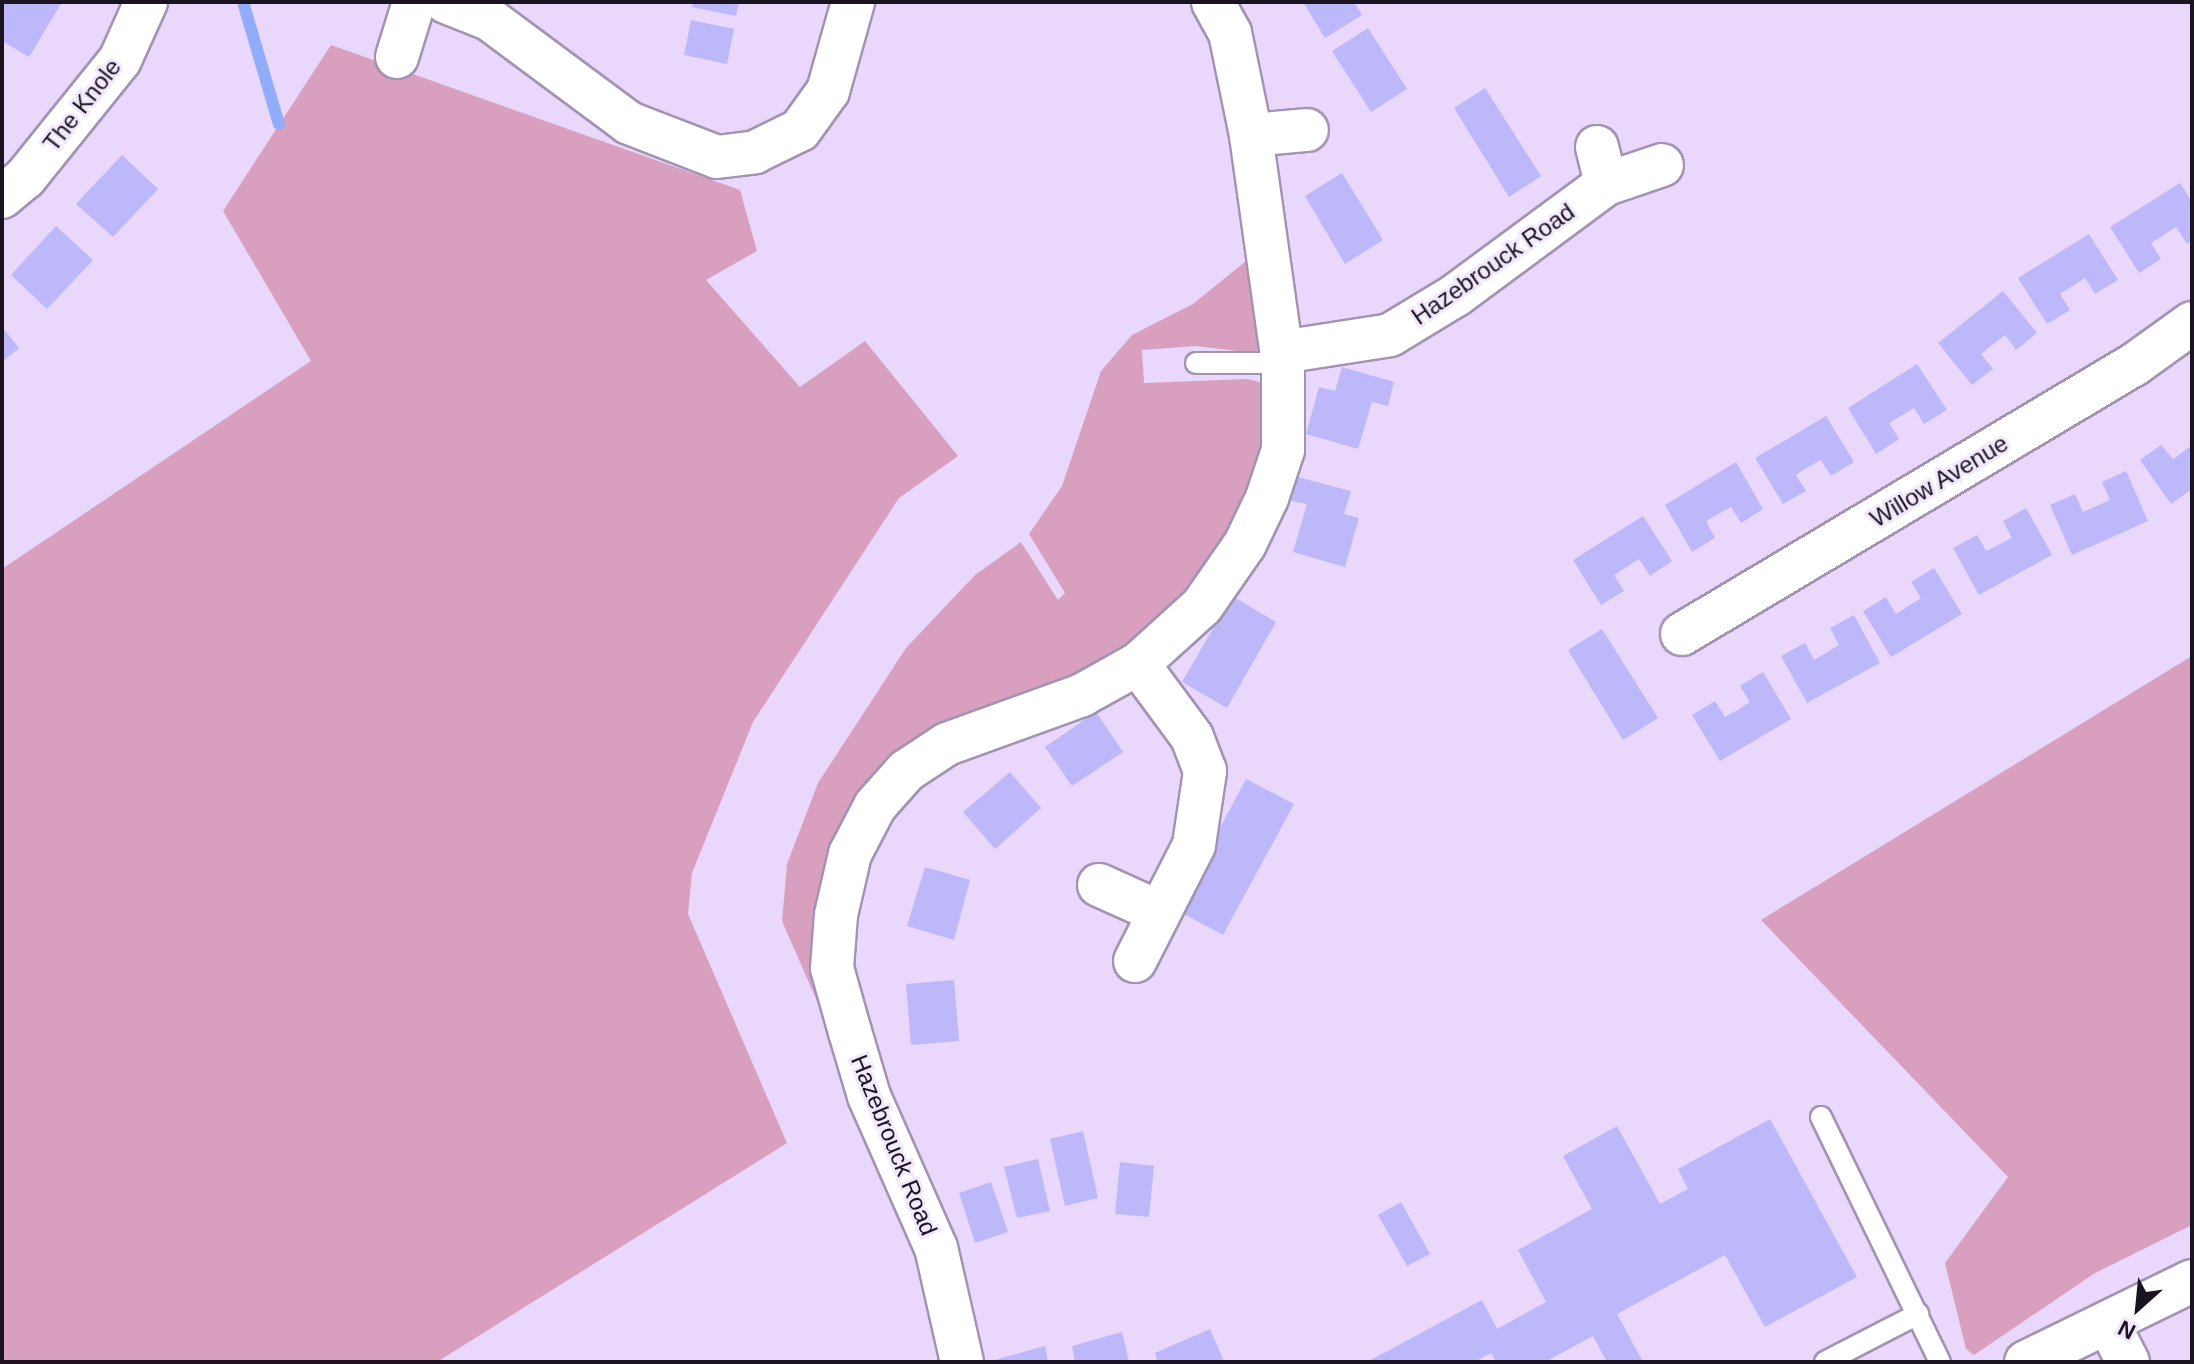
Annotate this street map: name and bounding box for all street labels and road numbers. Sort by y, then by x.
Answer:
street label: The Knole [37,53,127,157]
street label: Hazebrouck Road [1406,197,1580,331]
street label: Willow Avenue [1864,428,2014,534]
street label: Hazebrouck Road [845,1051,943,1239]

